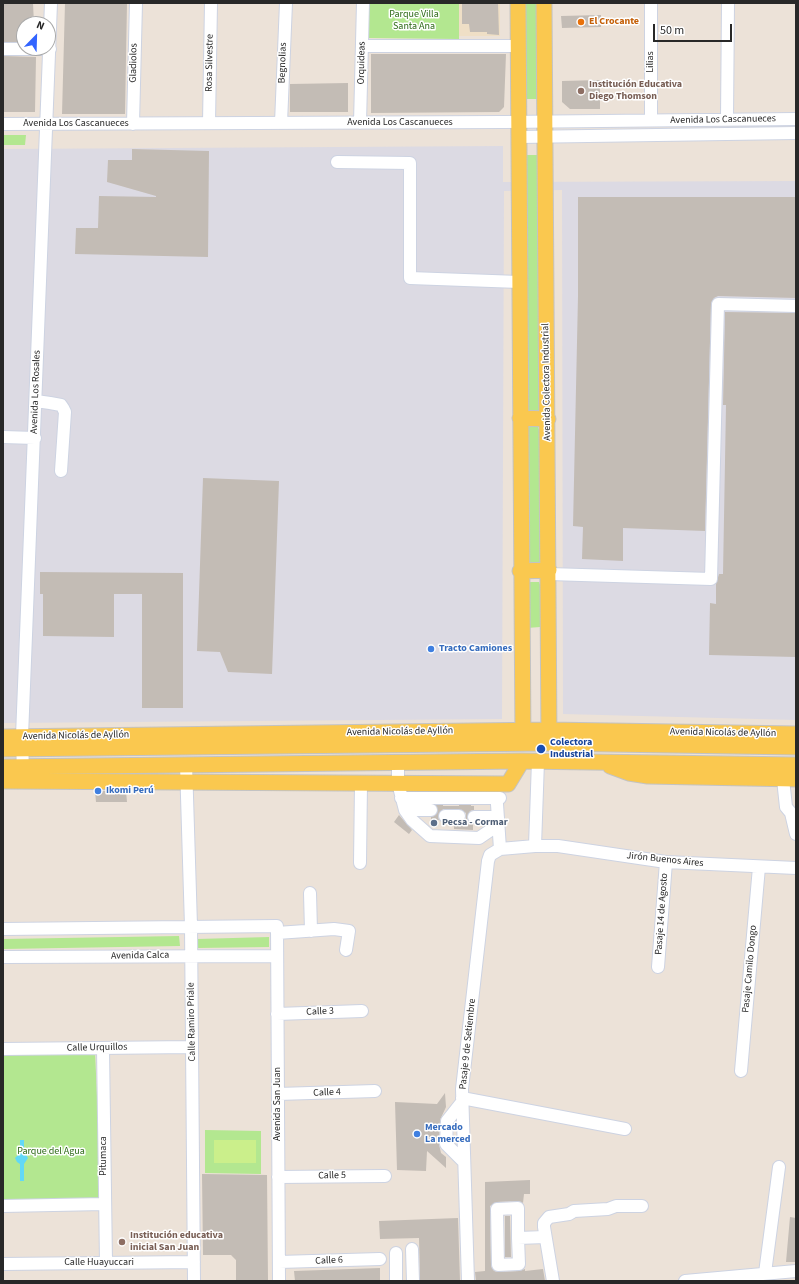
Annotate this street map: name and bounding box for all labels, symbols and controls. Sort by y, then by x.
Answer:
park label: Parque Villa Santa Ana [389,9,439,32]
north arrow [16,16,56,56]
place label: El Crocante [589,16,639,28]
scale bar [655,16,734,42]
text: N [34,17,47,34]
marker: El Crocante [576,17,586,27]
text: 50 m [660,22,684,39]
street label: Rosa Silvestre [203,34,217,92]
street label: Orquideas [356,41,368,85]
street label: Begnolias [276,42,290,84]
street label: Gladiolos [128,43,140,83]
street label: Lilias [645,51,657,73]
place label: Institución Educativa Diego Thomson [589,79,682,102]
marker: Institución Educativa Diego Thomson [576,86,586,96]
street label: Avenida Los Cascanueces [670,113,776,127]
street label: Avenida Los Cascanueces [347,117,453,129]
street label: Avenida Los Cascanueces [23,118,129,130]
street label: Avenida Colectora Industrial [540,323,554,441]
street label: Avenida Los Rosales [29,350,43,434]
place label: Tracto Camiones [439,643,512,655]
marker: Tracto Camiones [426,644,436,654]
street label: Avenida Nicolás de Ayllón [347,725,453,739]
street label: Avenida Nicolás de Ayllón [670,726,776,740]
street label: Avenida Nicolás de Ayllón [23,729,129,743]
place label: Colectora Industrial [550,737,593,760]
marker: Colectora Industrial [535,743,547,755]
place label: Ikomi Perú [106,785,154,797]
marker: Ikomi Perú [93,786,103,796]
place label: Pecsa - Cormar [442,817,508,829]
marker: Pecsa - Cormar [429,818,439,828]
street label: Jirón Buenos Aires [626,850,704,870]
street label: Pasaje 14 de Agosto [653,873,671,955]
street label: Pasaje Camilo Dongo [740,925,760,1013]
street label: Avenida Calca [111,949,169,963]
street label: Calle Ramiro Priale [185,982,199,1062]
street label: Pasaje 9 de Setiembre [457,998,479,1090]
street label: Calle 3 [306,1006,334,1018]
street label: Calle Urquillos [67,1041,127,1055]
street label: Avenida San Juan [272,1067,284,1141]
street label: Calle 4 [313,1087,341,1099]
place label: Mercado La merced [425,1122,470,1146]
marker: Mercado La merced [412,1129,422,1139]
street label: Pitumaca [98,1136,110,1176]
park label: Parque del Agua [17,1146,85,1158]
street label: Calle 5 [318,1170,346,1182]
place label: Institución educativa inicial San Juan [130,1230,223,1254]
marker: Institución educativa inicial San Juan [117,1237,127,1247]
street label: Calle 6 [315,1255,343,1267]
street label: Calle Huayuccari [64,1257,134,1269]

